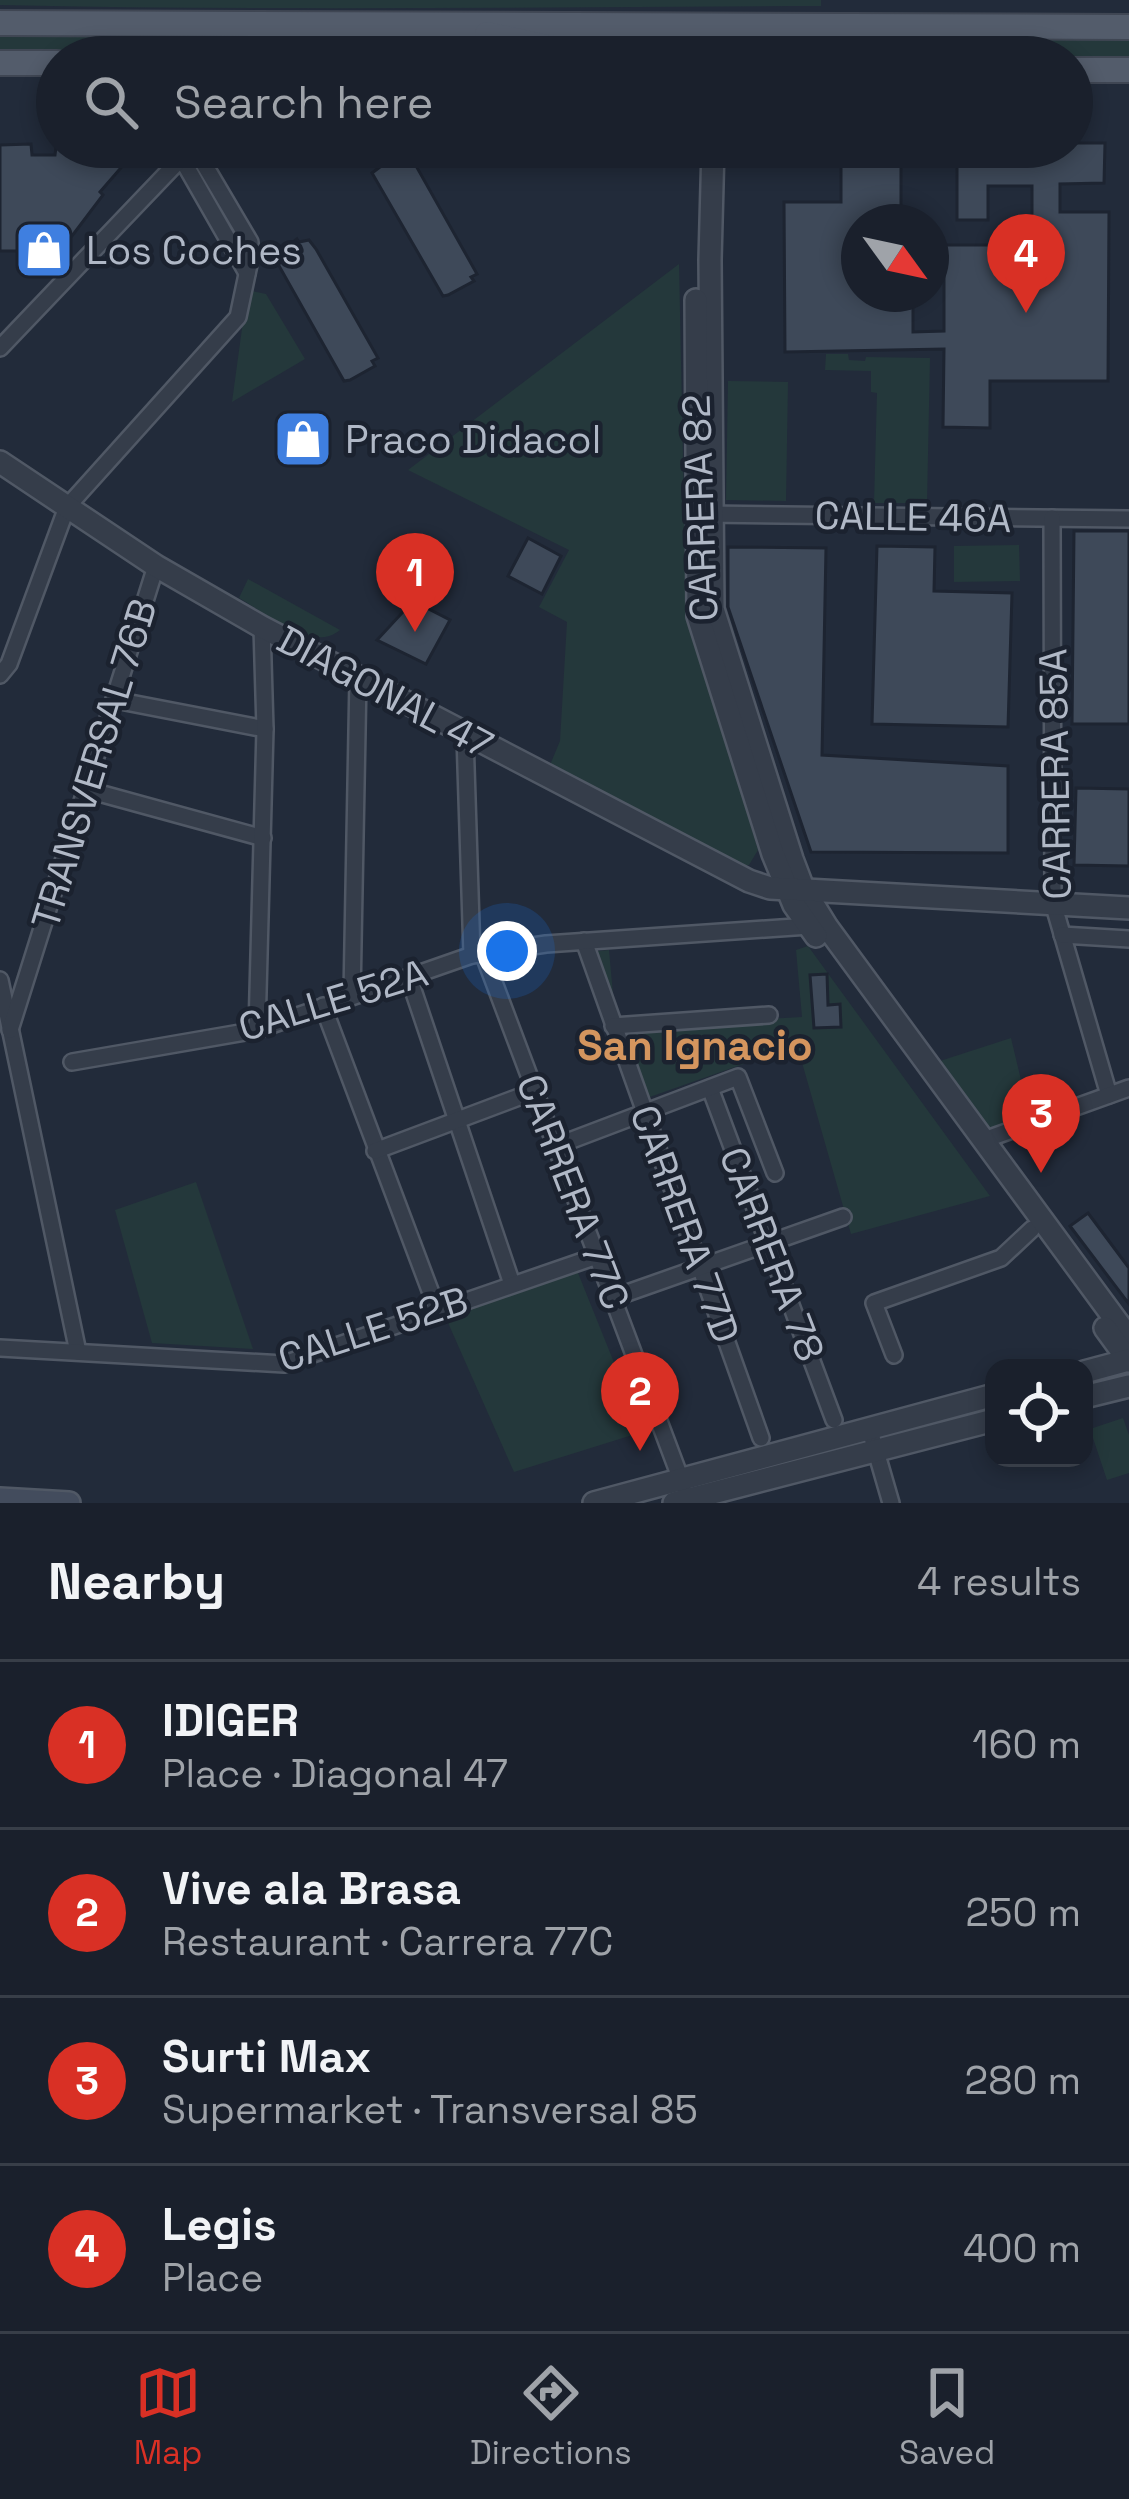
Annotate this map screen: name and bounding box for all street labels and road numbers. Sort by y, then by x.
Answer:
street label: CARRERA 82 [672,394,728,622]
street label: CALLE 46A [814,491,1012,543]
street label: TRANSVERSAL 76B [21,593,167,935]
street label: DIAGONAL 47 [269,615,501,769]
street label: CARRERA 85A [1028,648,1082,900]
street label: CALLE 52A [233,948,433,1052]
street label: CARRERA 77C [506,1067,640,1317]
street label: CARRERA 77D [619,1099,751,1349]
street label: CARRERA 78 [709,1140,835,1368]
street label: CALLE 52B [272,1275,474,1383]

